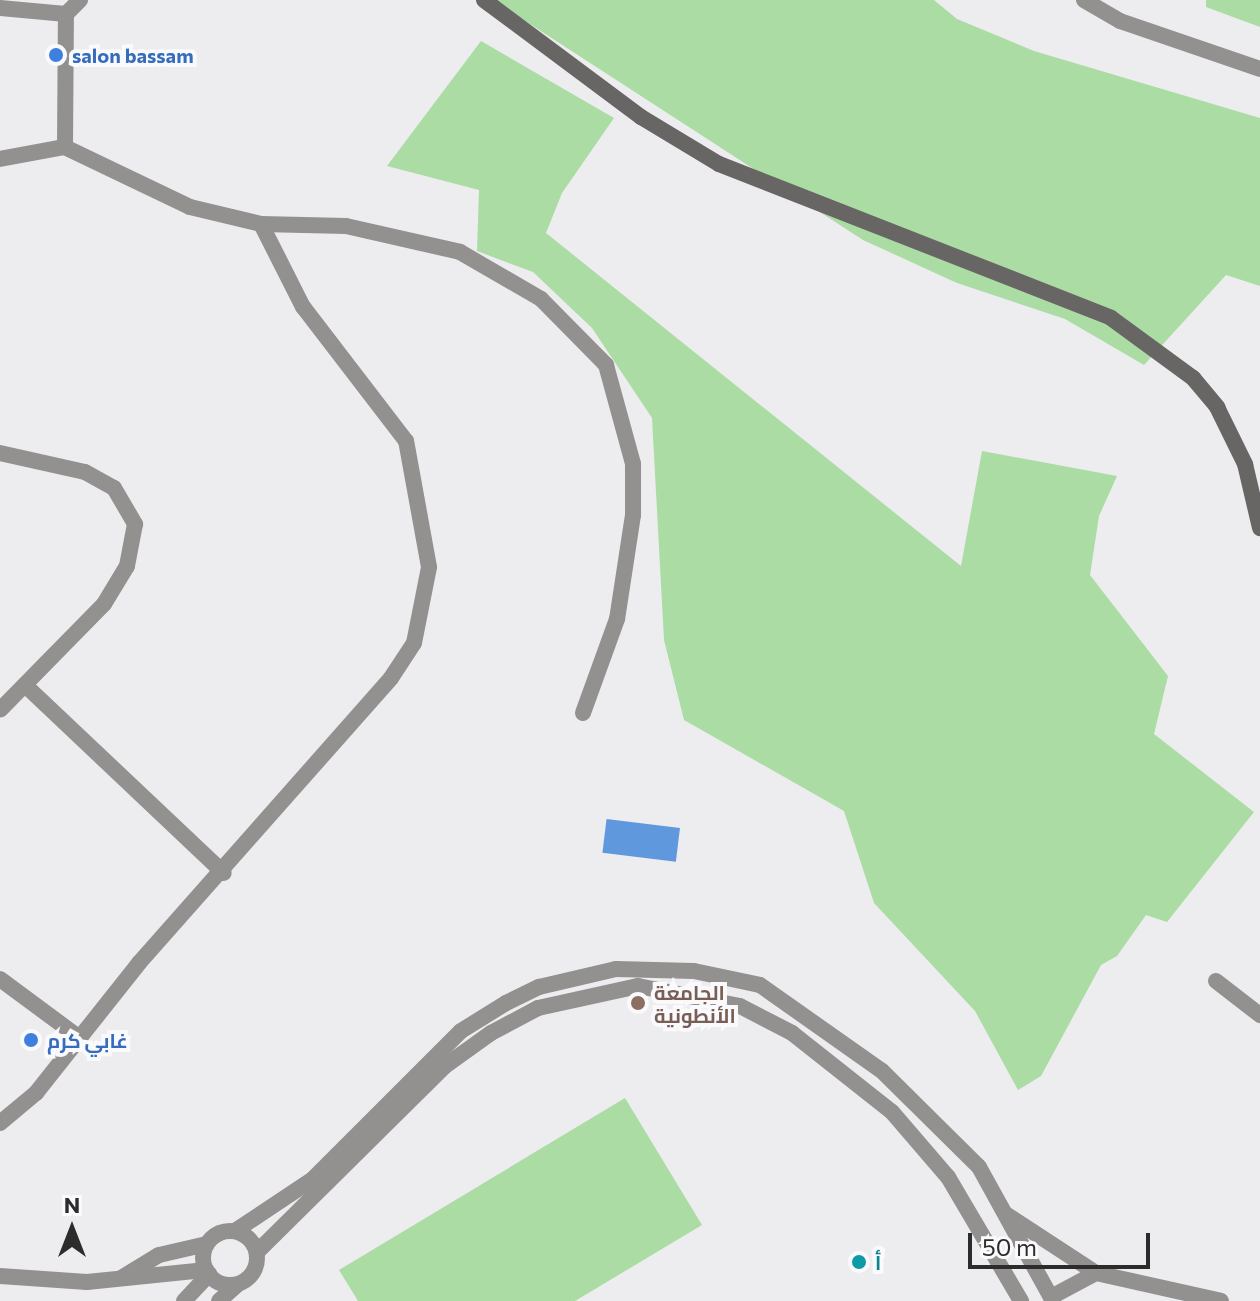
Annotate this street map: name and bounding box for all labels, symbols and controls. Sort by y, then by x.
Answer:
place label: salon bassam [72,43,194,67]
marker: salon bassam [47,46,65,64]
place label: الجامعة الأنطونية [654,980,736,1027]
marker: الجامعة الأنطونية [629,994,647,1012]
place label: غابي كرم [47,1028,128,1052]
marker: غابي كرم [22,1031,40,1049]
north arrow [32,1189,112,1269]
text: N [64,1191,80,1218]
scale bar [972,1217,1154,1267]
text: 50 m [982,1232,1037,1261]
place label: أ [875,1250,881,1274]
marker: أ [850,1253,868,1271]

